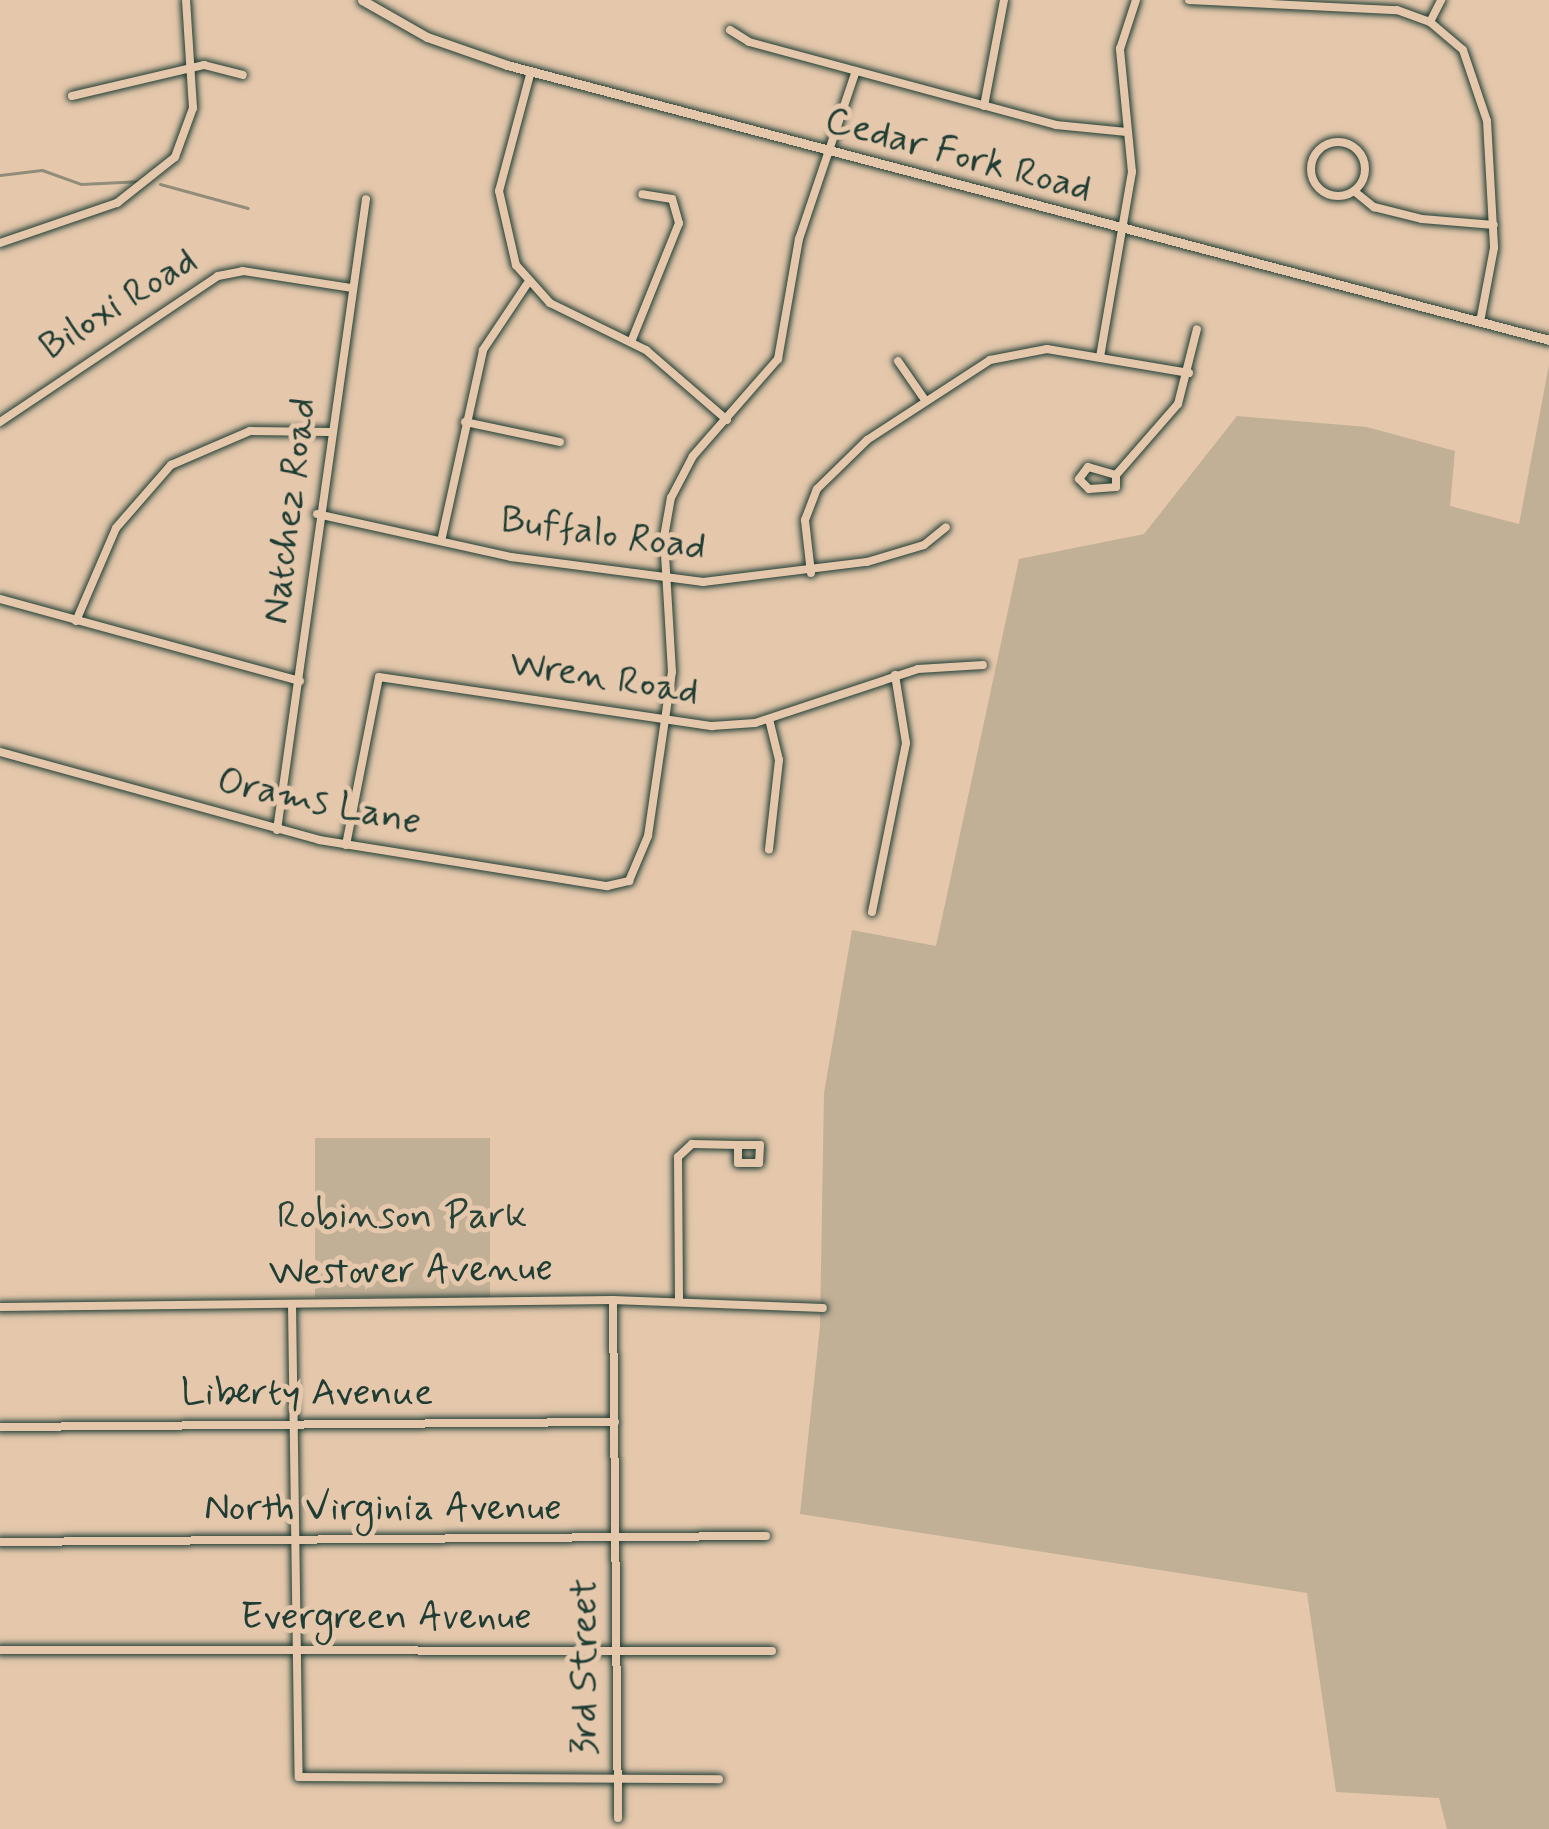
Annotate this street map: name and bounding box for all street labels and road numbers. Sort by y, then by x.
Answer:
street label: Cedar Fork Road [819,98,1097,214]
street label: Biloxi Road [32,238,206,372]
street label: Natchez Road [254,397,328,625]
street label: Buffalo Road [497,497,709,573]
street label: Wren Road [508,641,700,717]
street label: Orams Lane [213,759,425,847]
street label: Westover Avenue [271,1246,551,1298]
street label: Liberty Avenue [181,1371,433,1417]
street label: North Virginia Avenue [202,1486,564,1532]
street label: 3rd Street [563,1579,609,1755]
street label: Evergreen Avenue [236,1595,536,1641]

